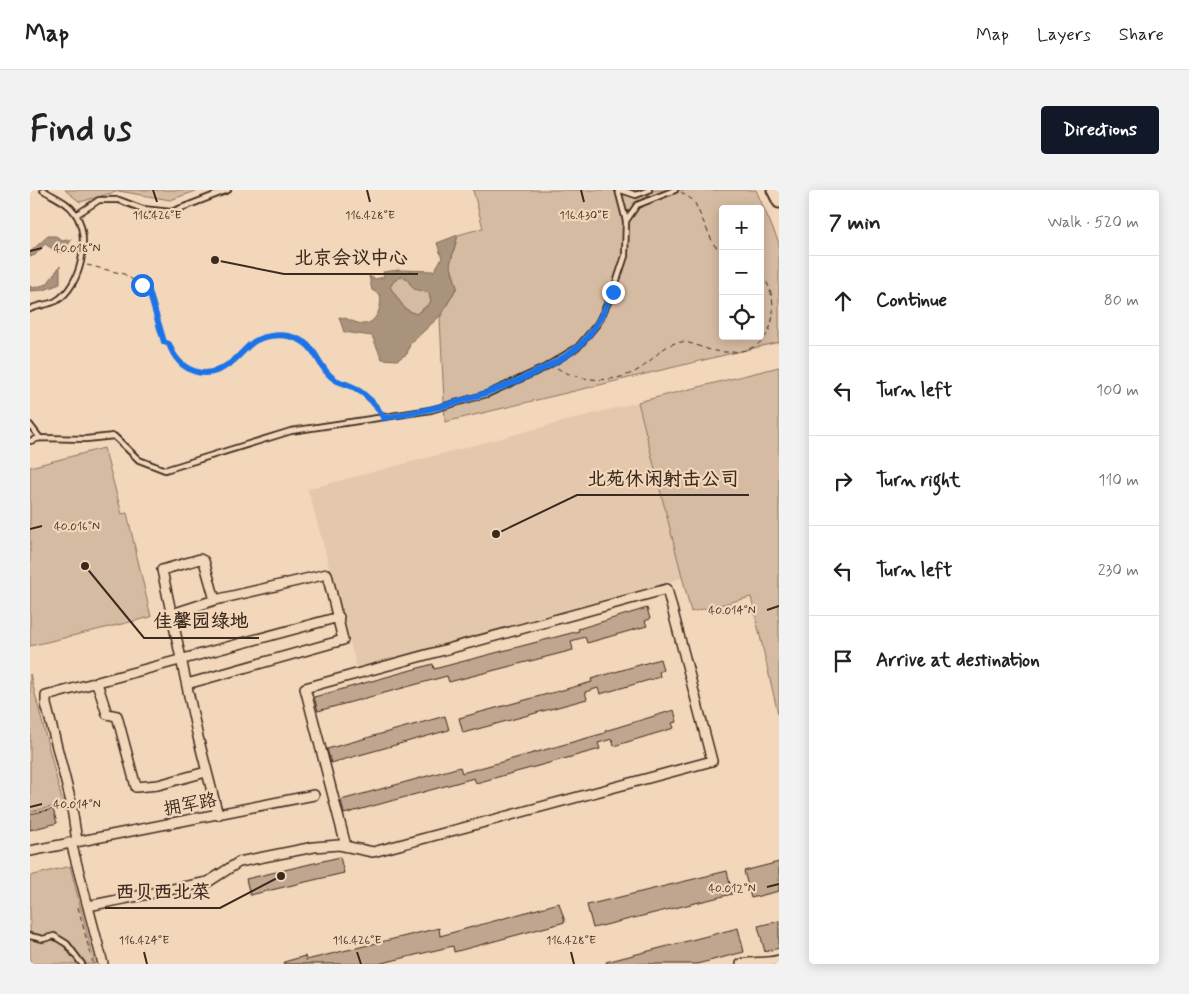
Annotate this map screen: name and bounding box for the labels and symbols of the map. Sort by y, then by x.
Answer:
text: 116.426°E [132,208,182,224]
text: 116.428°E [345,208,395,224]
text: 116.430°E [559,208,609,224]
callout: 北京会议中心 [284,240,418,274]
text: 40.018°N [53,241,101,257]
text: 北京会议中心 [294,246,408,271]
route start [131,274,154,297]
route end [602,281,625,304]
callout: 北苑休闲射击公司 [577,461,749,495]
text: 北苑休闲射击公司 [587,467,739,492]
text: 40.016°N [54,519,100,535]
text: 40.014°N [708,603,756,619]
callout: 佳馨园绿地 [144,604,259,638]
text: 佳馨园绿地 [153,609,249,634]
street label: 拥军路 [161,788,219,822]
text: 40.014°N [53,797,101,813]
callout: 西贝西北菜 [105,874,220,908]
text: 西贝西北菜 [115,880,211,905]
text: 40.012°N [708,881,756,897]
text: 116.424°E [119,933,169,949]
text: 116.426°E [332,933,382,949]
text: 116.428°E [546,933,596,949]

